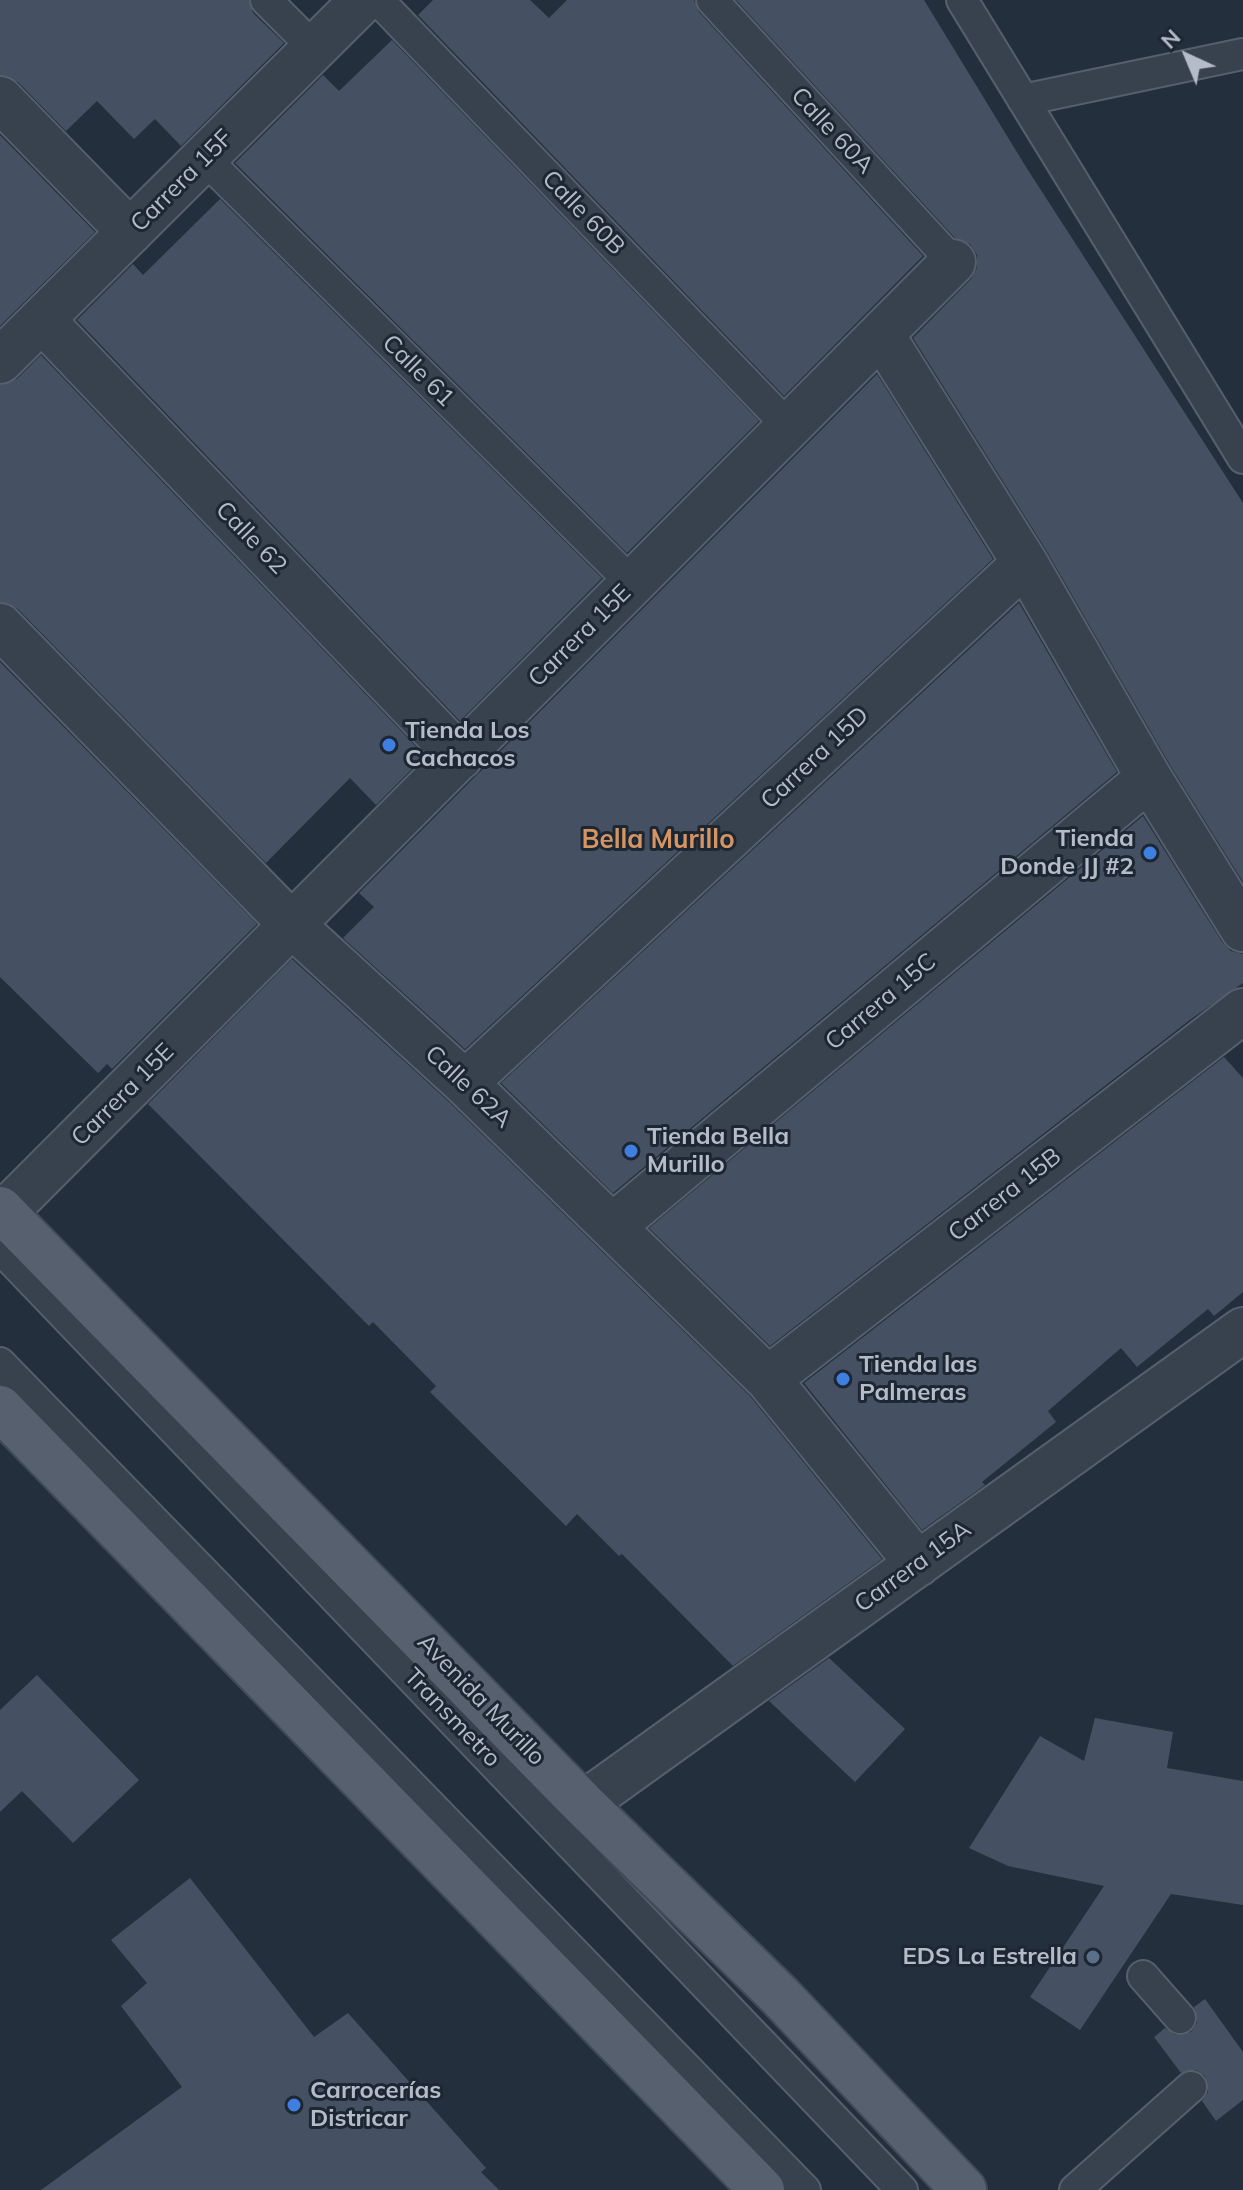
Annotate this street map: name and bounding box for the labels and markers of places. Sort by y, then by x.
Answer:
place label: Tienda Los Cachacos [405,717,530,773]
marker: Tienda Los Cachacos [380,736,398,754]
place label: Tienda Donde JJ #2 [1000,825,1134,881]
marker: Tienda Donde JJ #2 [1141,844,1159,862]
place label: Tienda Bella Murillo [647,1123,789,1179]
marker: Tienda Bella Murillo [622,1142,640,1160]
place label: Tienda las Palmeras [859,1351,977,1407]
marker: Tienda las Palmeras [834,1370,852,1388]
place label: EDS La Estrella [903,1943,1077,1971]
marker: EDS La Estrella [1084,1948,1102,1966]
place label: Carrocerías Districar [310,2077,441,2133]
marker: Carrocerías Districar [285,2096,303,2114]

